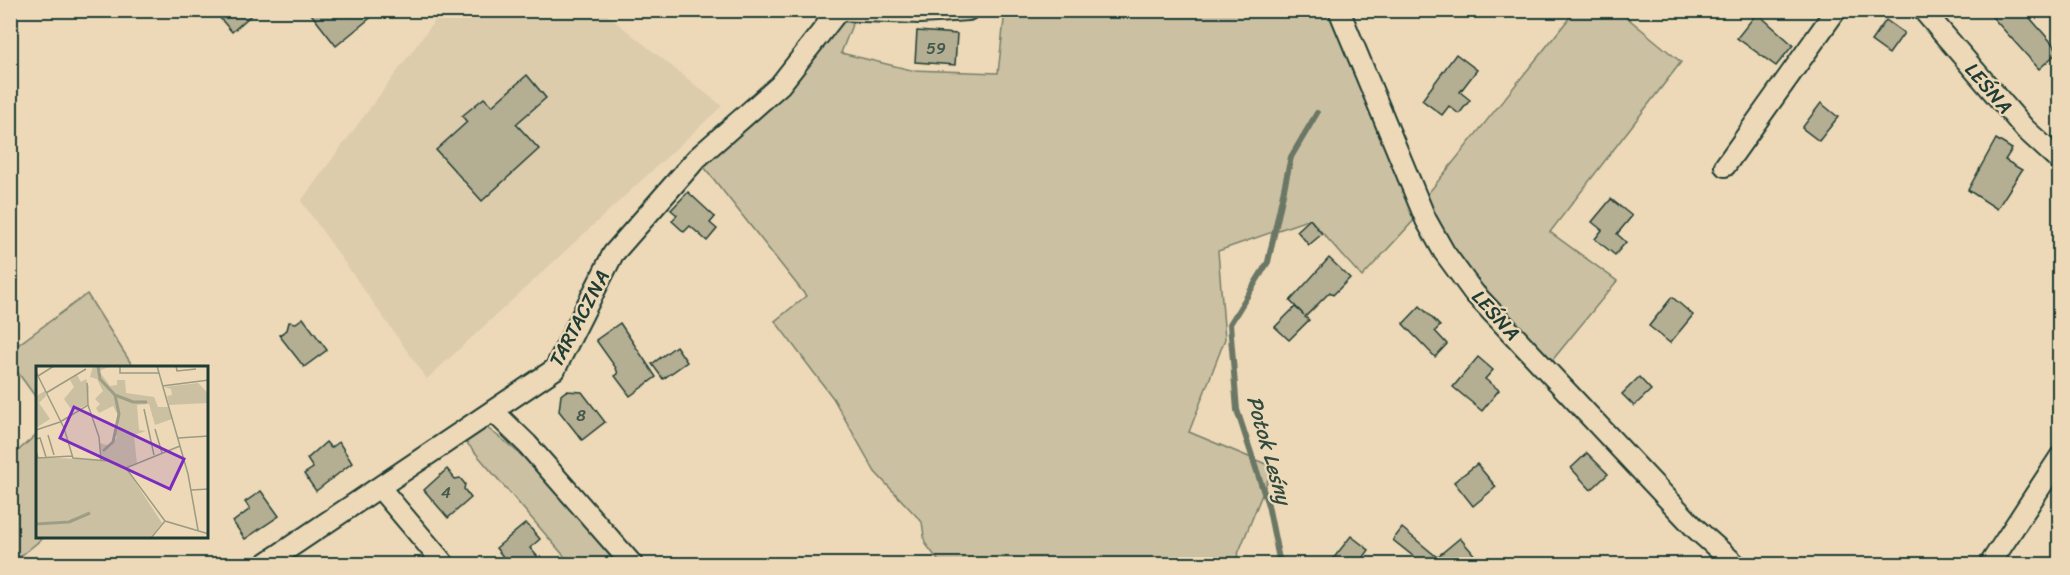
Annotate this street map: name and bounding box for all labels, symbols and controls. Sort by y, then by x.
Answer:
house number: 59 [926,34,946,63]
street label: LEŚNA [1956,54,2022,122]
street label: TARTACZNA [539,263,620,373]
street label: LEŚNA [1463,281,1529,349]
inset map [36,366,208,539]
water label: Potok Leśny [1235,391,1304,512]
house number: 8 [576,401,586,430]
house number: 4 [441,478,451,507]

